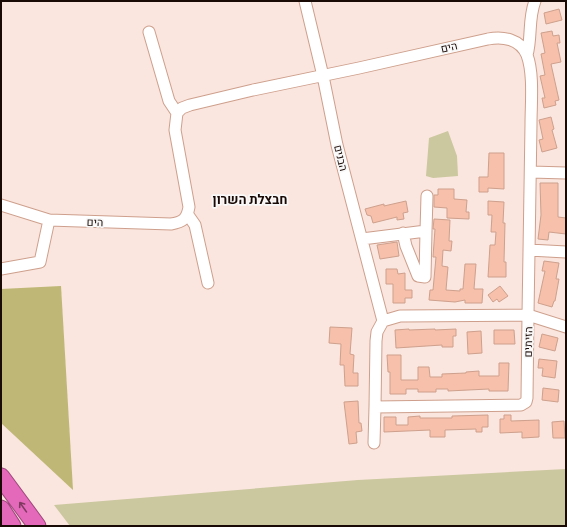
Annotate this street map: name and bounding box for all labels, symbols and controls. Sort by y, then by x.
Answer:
street label: הים [439,38,459,57]
street label: הבנים [330,143,351,173]
district label: חבצלת השרון [213,191,287,209]
street label: הים [86,215,104,230]
street label: הזיתים [521,326,536,358]
one-way arrow [19,502,27,513]

